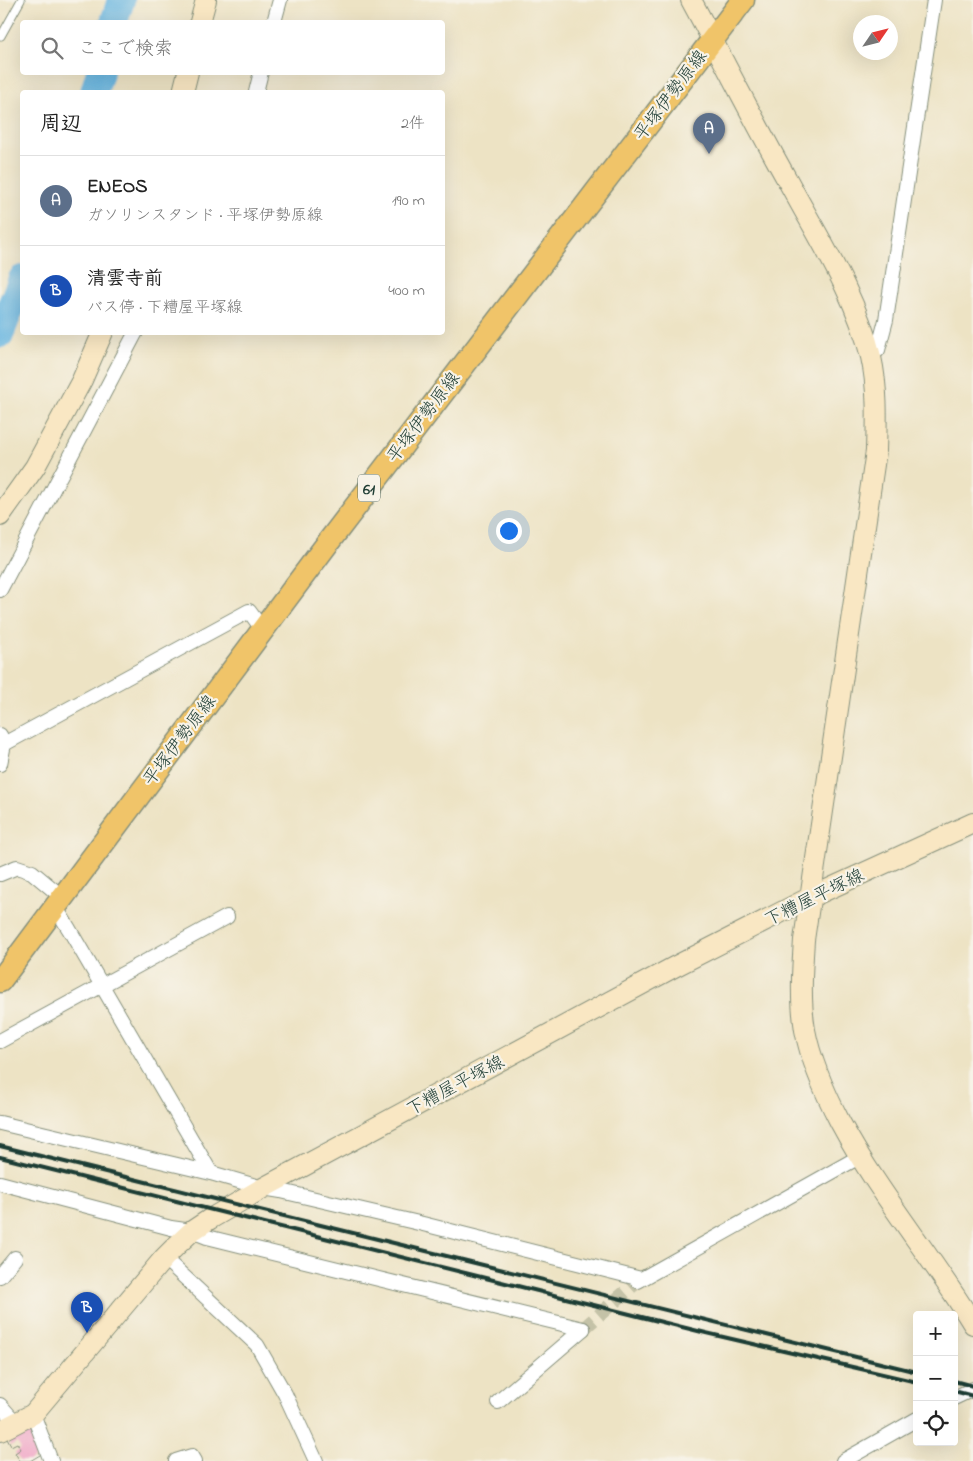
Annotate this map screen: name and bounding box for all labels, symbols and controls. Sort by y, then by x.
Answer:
north arrow [853,15,898,60]
search box [20,20,445,75]
icon: search [38,34,66,62]
text: ここで検索 [78,36,173,63]
street label: 平塚伊勢原線 [629,45,714,147]
text: 周辺 [40,110,82,140]
text: 2件 [401,112,425,136]
pin: A [693,113,725,154]
text: ENEOS [87,174,148,201]
text: A [51,189,61,213]
text: 190 m [392,189,425,213]
text: ガソリンスタンド · 平塚伊勢原線 [87,204,323,228]
text: 清雲寺前 [87,266,163,293]
text: B [51,279,61,303]
text: 400 m [388,279,425,303]
text: バス停 · 下糟屋平塚線 [87,296,242,320]
street label: 平塚伊勢原線 [382,367,467,469]
road number: 61 [358,474,380,502]
your location [496,518,522,544]
street label: 平塚伊勢原線 [138,690,223,792]
street label: 下糟屋平塚線 [761,863,869,934]
street label: 下糟屋平塚線 [402,1050,510,1124]
pin: B [71,1292,103,1333]
map controls [913,1311,958,1446]
button: + [913,1311,958,1356]
button: − [913,1356,958,1401]
button: locate [913,1401,958,1446]

